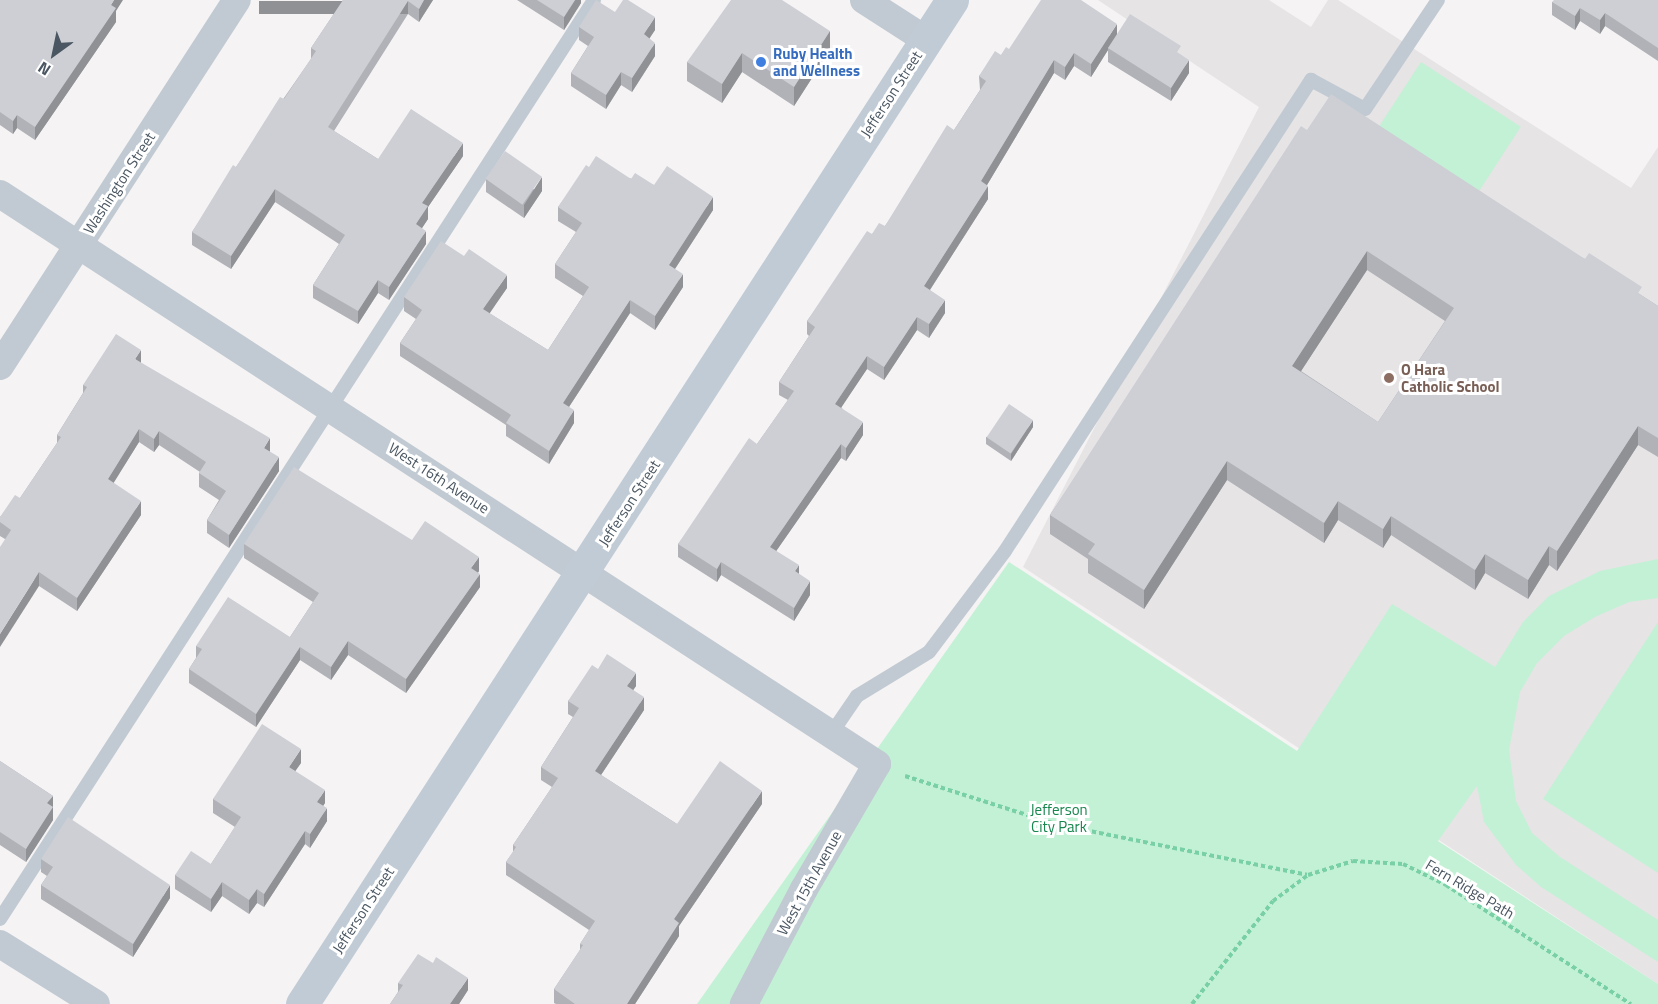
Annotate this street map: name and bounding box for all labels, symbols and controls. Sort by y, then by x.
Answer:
north arrow [24,24,84,84]
place label: Ruby Health and Wellness [773,44,860,79]
street label: Jefferson Street [856,47,926,141]
marker: Ruby Health and Wellness [754,55,768,69]
text: N [33,56,55,82]
street label: Washington Street [79,129,159,237]
place label: O Hara Catholic School [1401,360,1500,395]
marker: O Hara Catholic School [1382,371,1396,385]
street label: West 16th Avenue [385,439,493,517]
street label: Jefferson Street [594,456,664,550]
park label: Jefferson City Park [1030,800,1088,835]
street label: West 15th Avenue [773,828,845,938]
street label: Fern Ridge Path [1422,855,1518,923]
street label: Jefferson Street [328,863,398,957]

